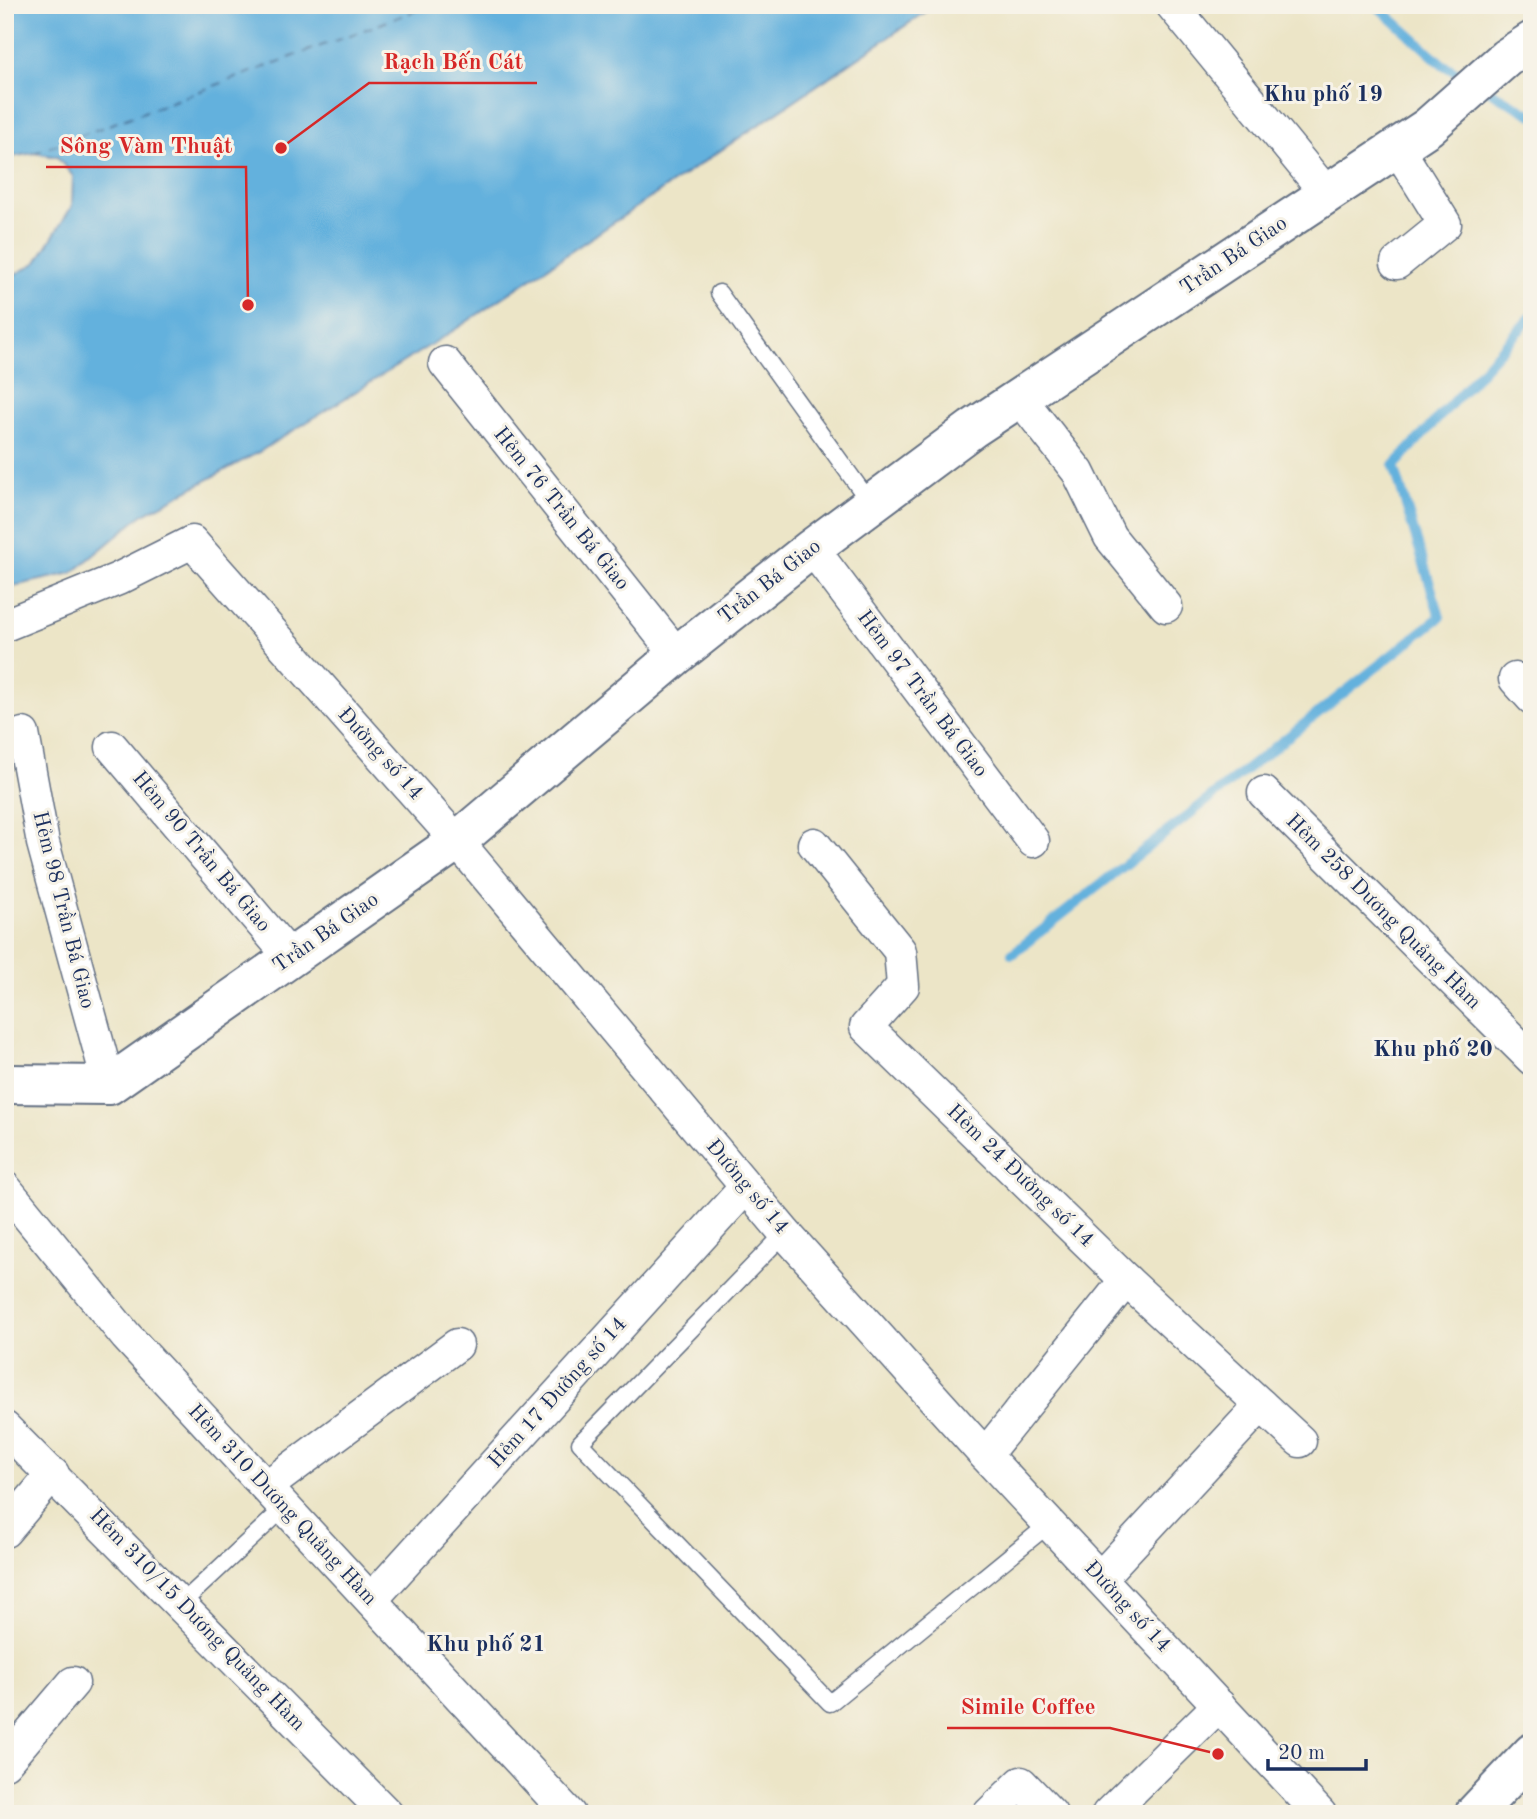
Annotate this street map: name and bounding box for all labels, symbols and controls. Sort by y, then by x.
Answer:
callout: Rạch Bến Cát [369,39,537,83]
text: Rạch Bến Cát [383,50,523,74]
district label: Khu phố 19 [1263,82,1383,106]
callout: Sông Vàm Thuật [46,123,246,167]
text: Sông Vàm Thuật [60,135,232,158]
street label: Trần Bá Giao [1176,211,1291,299]
street label: Hẻm 76 Trần Bá Giao [489,422,634,594]
street label: Trần Bá Giao [714,534,825,628]
street label: Hẻm 97 Trần Bá Giao [853,606,993,781]
street label: Đường số 14 [333,703,427,804]
street label: Hẻm 90 Trần Bá Giao [128,766,276,936]
street label: Hẻm 98 Trần Bá Giao [28,809,100,1011]
street label: Hẻm 258 Dương Quảng Hàm [1281,810,1485,1014]
street label: Trần Bá Giao [268,887,383,977]
district label: Khu phố 20 [1373,1037,1493,1061]
street label: Hẻm 24 Đường số 14 [943,1100,1098,1251]
street label: Đường số 14 [702,1135,793,1238]
street label: Hẻm 17 Đường số 14 [484,1313,631,1473]
street label: Hẻm 310 Dương Quảng Hàm [184,1400,380,1610]
street label: Hẻm 310/15 Dương Quảng Hàm [85,1505,309,1735]
street label: Đường số 14 [1080,1557,1175,1657]
district label: Khu phố 21 [426,1632,546,1656]
callout: Simile Coffee [947,1684,1110,1728]
text: Simile Coffee [960,1696,1096,1719]
scale bar [1268,1728,1366,1772]
text: 20 m [1278,1743,1325,1764]

